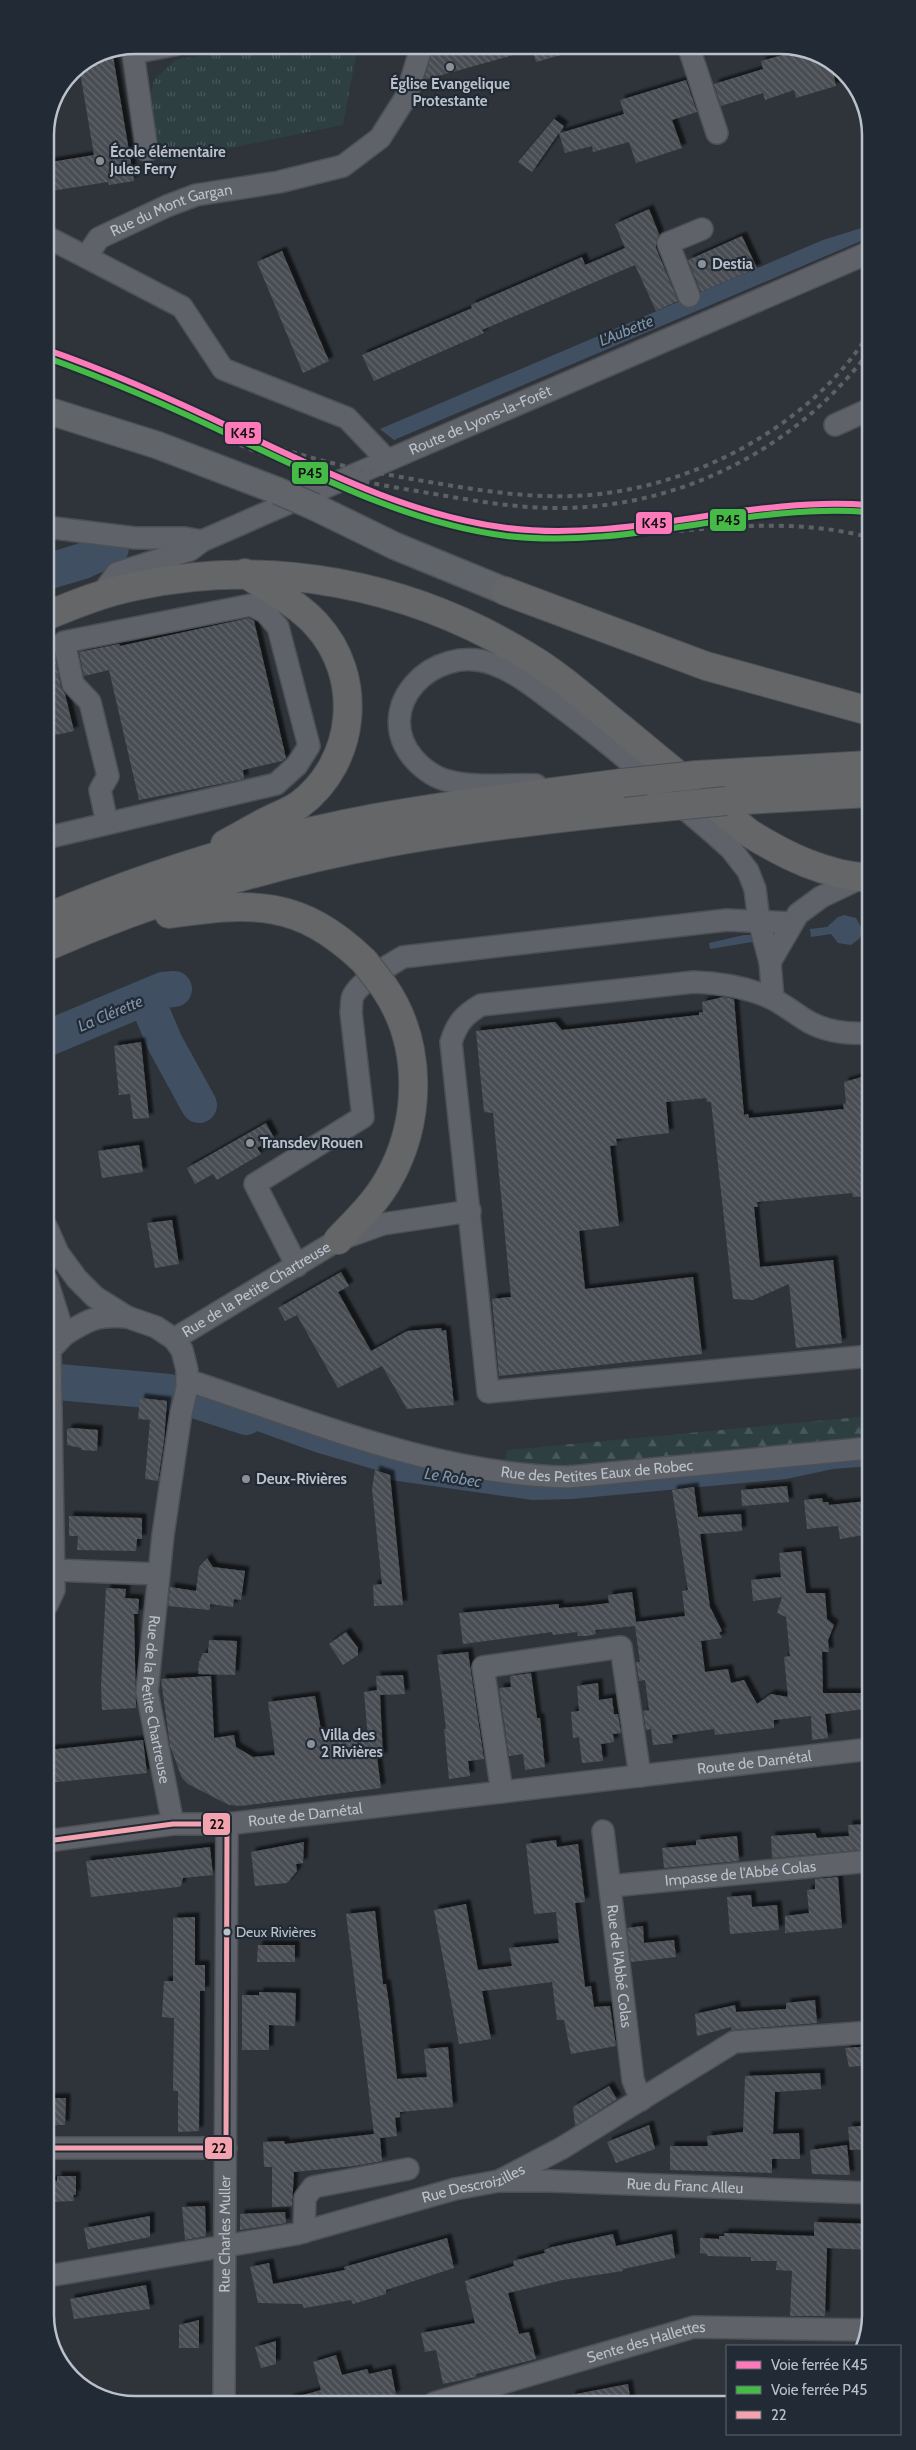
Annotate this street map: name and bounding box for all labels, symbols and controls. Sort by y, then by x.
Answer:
marker: Église Evangelique Protestante [444,61,456,73]
place label: Église Evangelique Protestante [390,74,510,110]
place label: École élémentaire Jules Ferry [109,142,226,178]
marker: École élémentaire Jules Ferry [94,155,106,167]
street label: Rue du Mont Gargan [107,180,234,240]
place label: Destia [712,255,754,273]
marker: Destia [696,258,708,270]
water label: L'Aubette [596,311,656,350]
street label: Route de Lyons-la-Forêt [406,382,554,459]
line badge: K45 [224,421,262,445]
text: K45 [231,424,256,442]
line badge: P45 [291,461,329,485]
text: P45 [298,464,322,482]
line badge: P45 [709,508,747,532]
line badge: K45 [635,511,673,535]
text: P45 [716,511,740,529]
text: K45 [642,514,667,532]
water label: La Clérette [75,991,145,1036]
place label: Transdev Rouen [260,1134,363,1152]
marker: Transdev Rouen [244,1137,256,1149]
street label: Rue de la Petite Chartreuse [179,1238,334,1341]
street label: Rue des Petites Eaux de Robec [500,1456,694,1486]
water label: Le Robec [423,1464,483,1491]
place label: Deux-Rivières [256,1470,347,1488]
marker: Deux-Rivières [240,1473,252,1485]
street label: Rue de la Petite Chartreuse [138,1614,174,1785]
place label: Villa des 2 Rivières [321,1726,383,1761]
marker: Villa des 2 Rivières [305,1738,317,1750]
street label: Route de Darnétal [696,1747,813,1778]
street label: Route de Darnétal [247,1799,364,1830]
line badge: 22 [202,1812,231,1836]
text: 22 [210,1815,224,1833]
street label: Impasse de l'Abbé Colas [664,1857,817,1890]
street label: Rue de l'Abbé Colas [603,1904,636,2029]
place label: Deux Rivières [236,1923,316,1941]
marker: Deux Rivières [222,1927,232,1937]
line badge: 22 [204,2136,233,2160]
text: 22 [212,2139,226,2157]
street label: Rue Descroizilles [420,2160,528,2207]
street label: Rue Charles Muller [216,2175,234,2293]
street label: Rue du Franc Alleu [626,2175,744,2197]
street label: Sente des Hallettes [585,2318,706,2367]
legend [726,2345,901,2435]
text: Voie ferrée K45 [771,2356,868,2374]
text: Voie ferrée P45 [771,2381,867,2399]
text: 22 [771,2406,787,2424]

